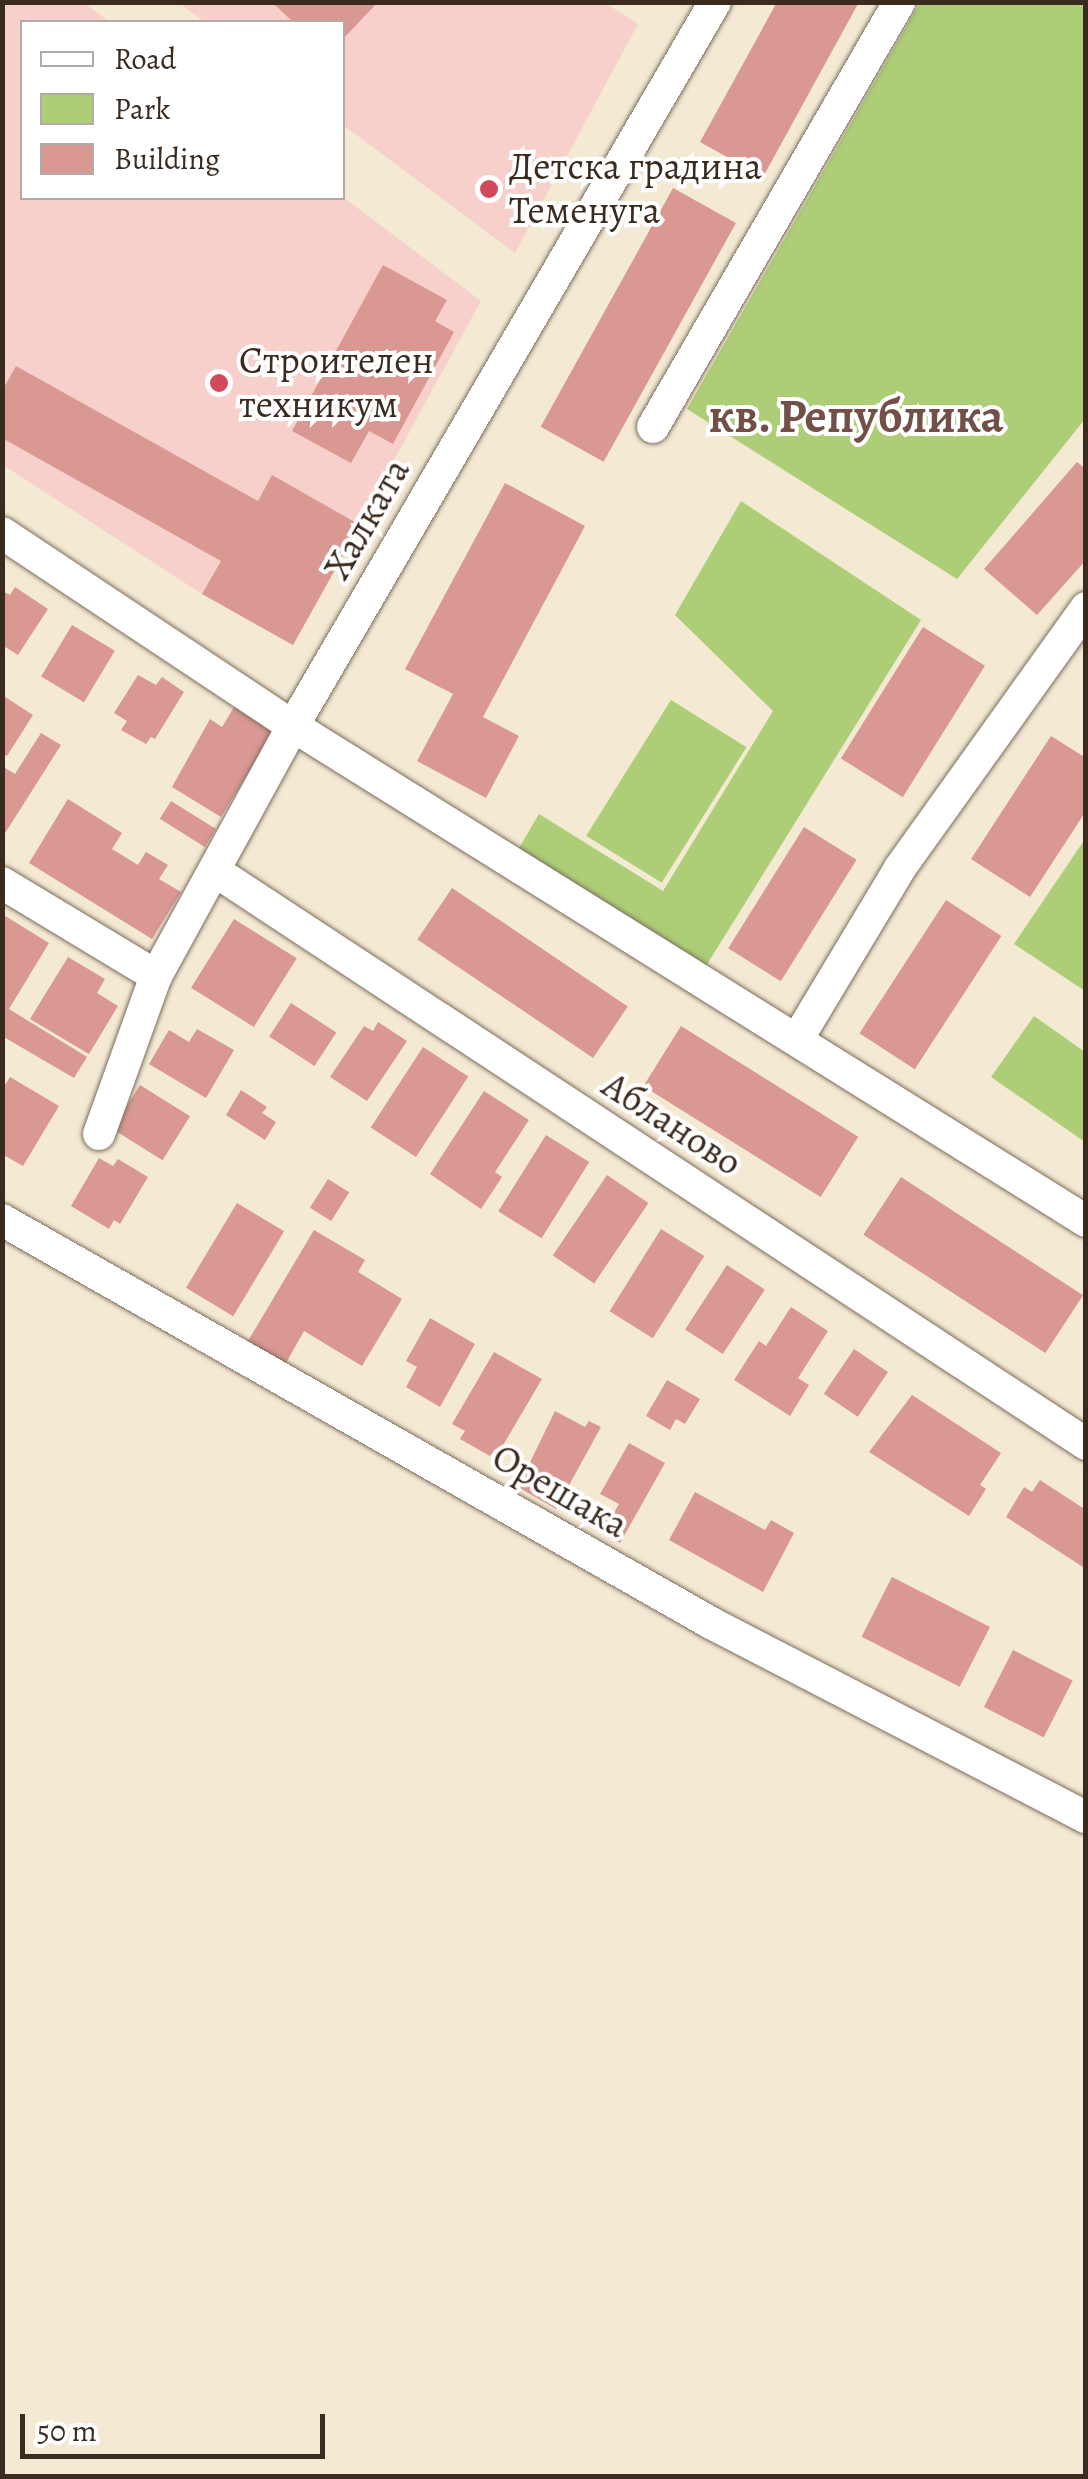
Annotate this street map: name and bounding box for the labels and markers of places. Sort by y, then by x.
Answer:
place label: Детска градина Теменуга [509,144,762,233]
marker: Детска градина Теменуга [478,178,500,200]
place label: Строителен техникум [239,338,434,428]
marker: Строителен техникум [208,372,230,394]

